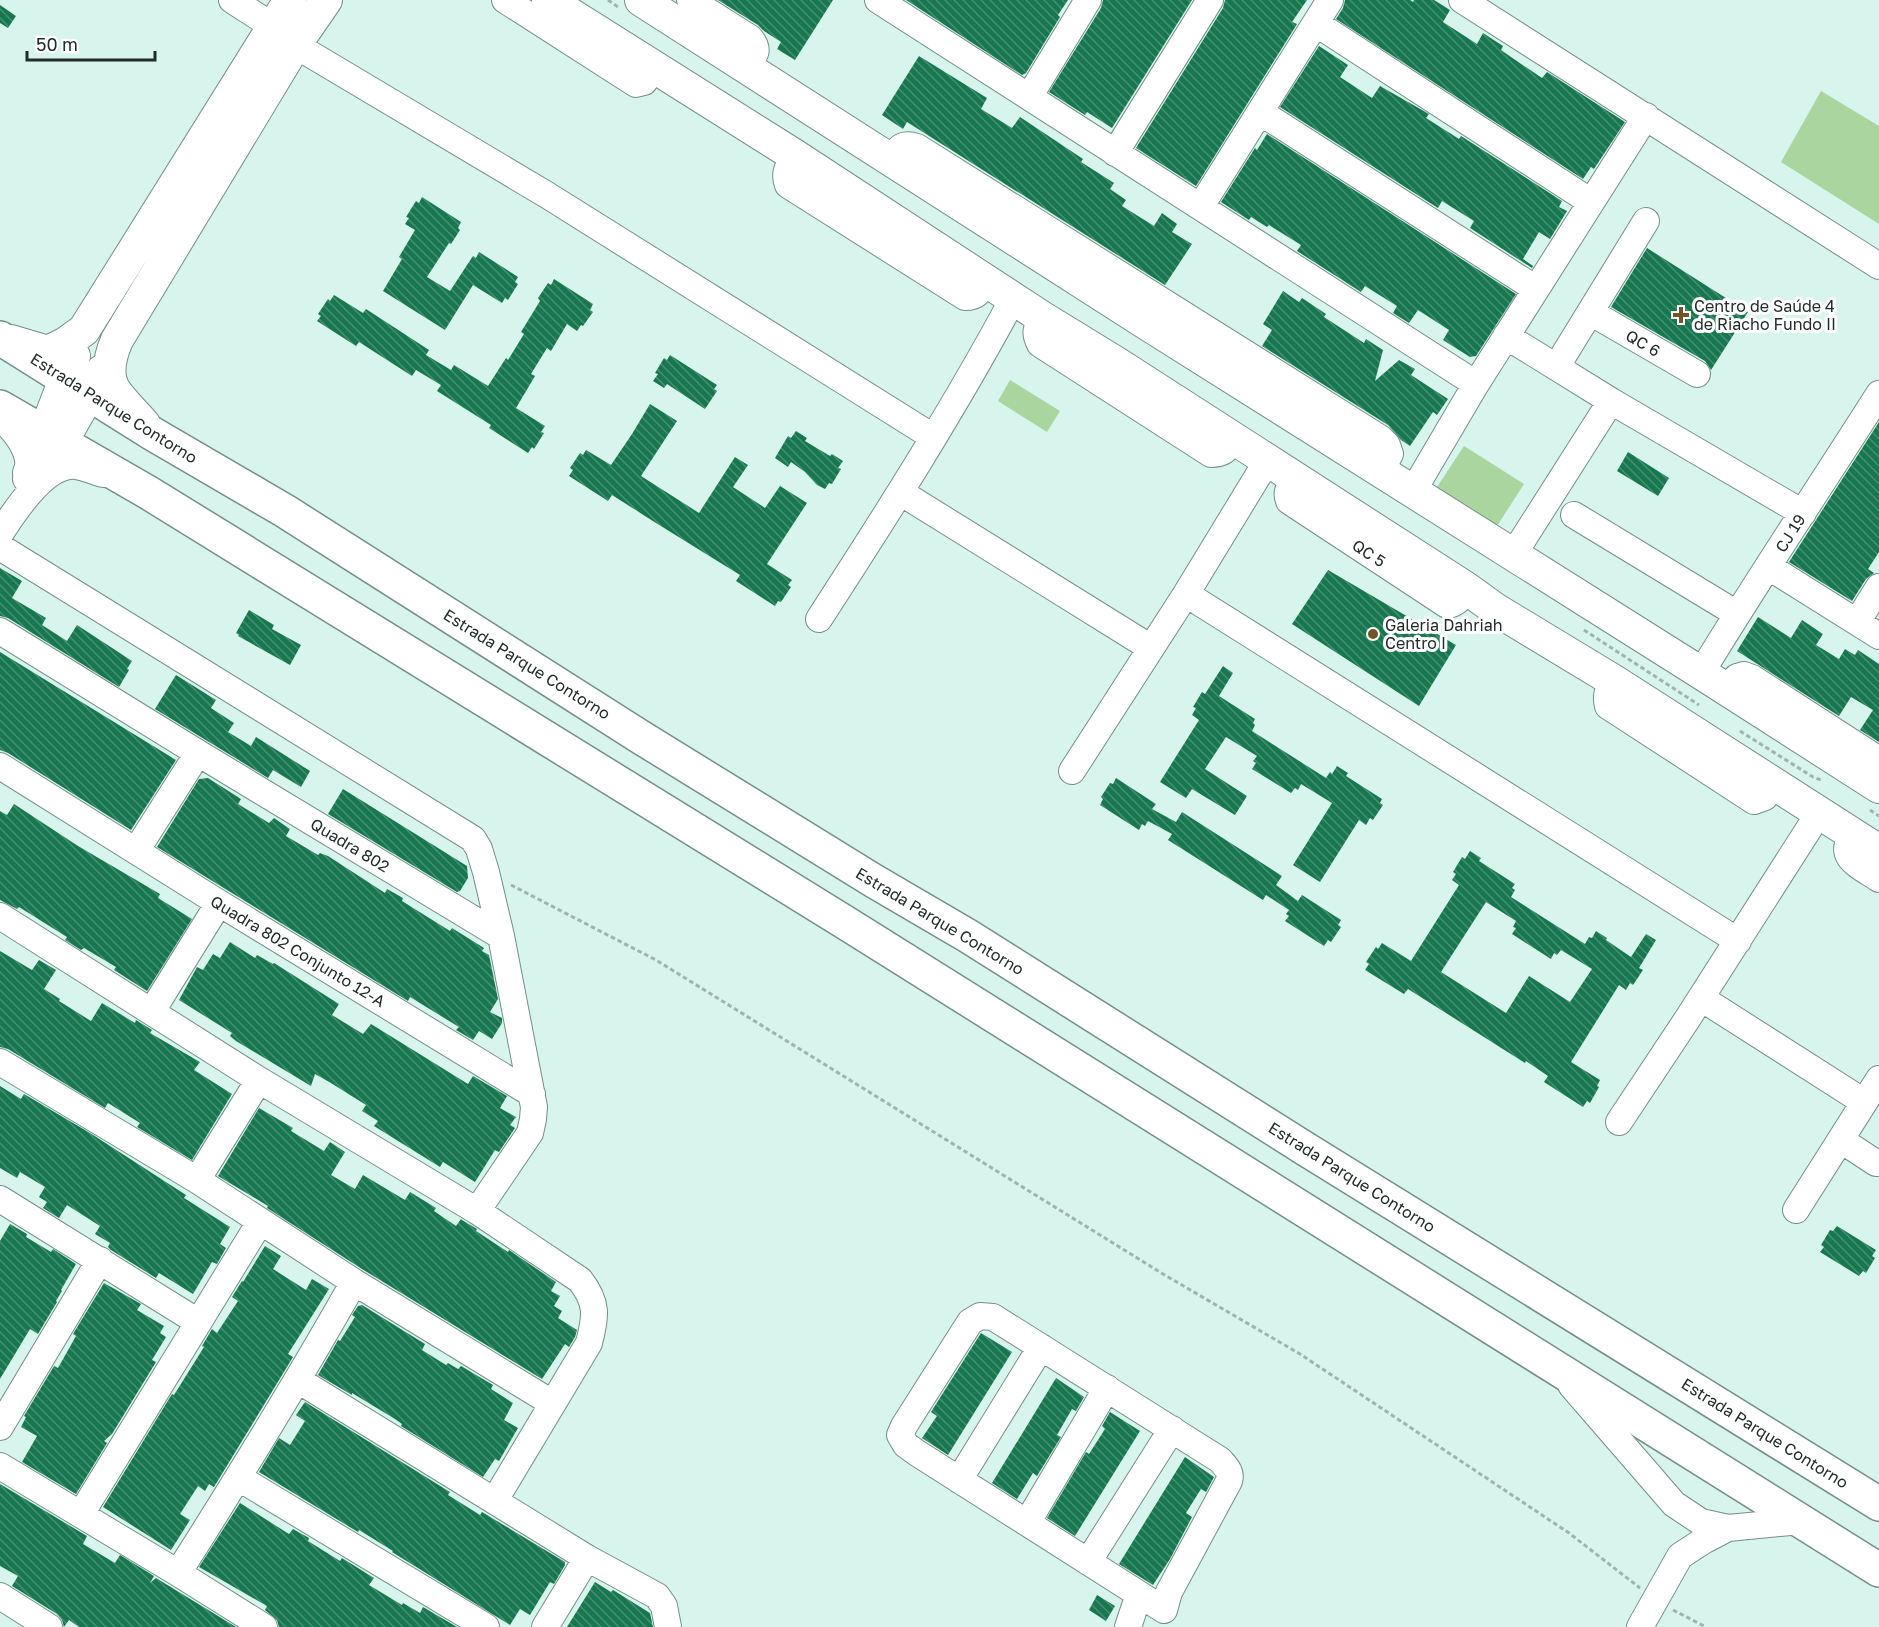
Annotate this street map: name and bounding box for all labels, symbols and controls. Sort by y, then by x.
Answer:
scale bar [27,24,154,62]
text: 50 m [36,33,78,55]
place label: Centro de Saúde 4 de Riacho Fundo II [1694,296,1836,334]
marker: Centro de Saúde 4 de Riacho Fundo II [1672,306,1690,324]
street label: QC 6 [1622,325,1664,361]
street label: Estrada Parque Contorno [27,348,201,468]
street label: CJ 19 [1771,510,1809,556]
street label: QC 5 [1348,535,1390,571]
street label: Estrada Parque Contorno [440,604,614,724]
place label: Galeria Dahriah Centro I [1385,615,1503,653]
marker: Galeria Dahriah Centro I [1366,627,1380,641]
street label: Quadra 802 [307,814,393,876]
street label: Estrada Parque Contorno [852,863,1028,979]
street label: Quadra 802 Conjunto 12-A [207,891,389,1011]
street label: Estrada Parque Contorno [1265,1117,1439,1237]
street label: Estrada Parque Contorno [1678,1373,1852,1493]

